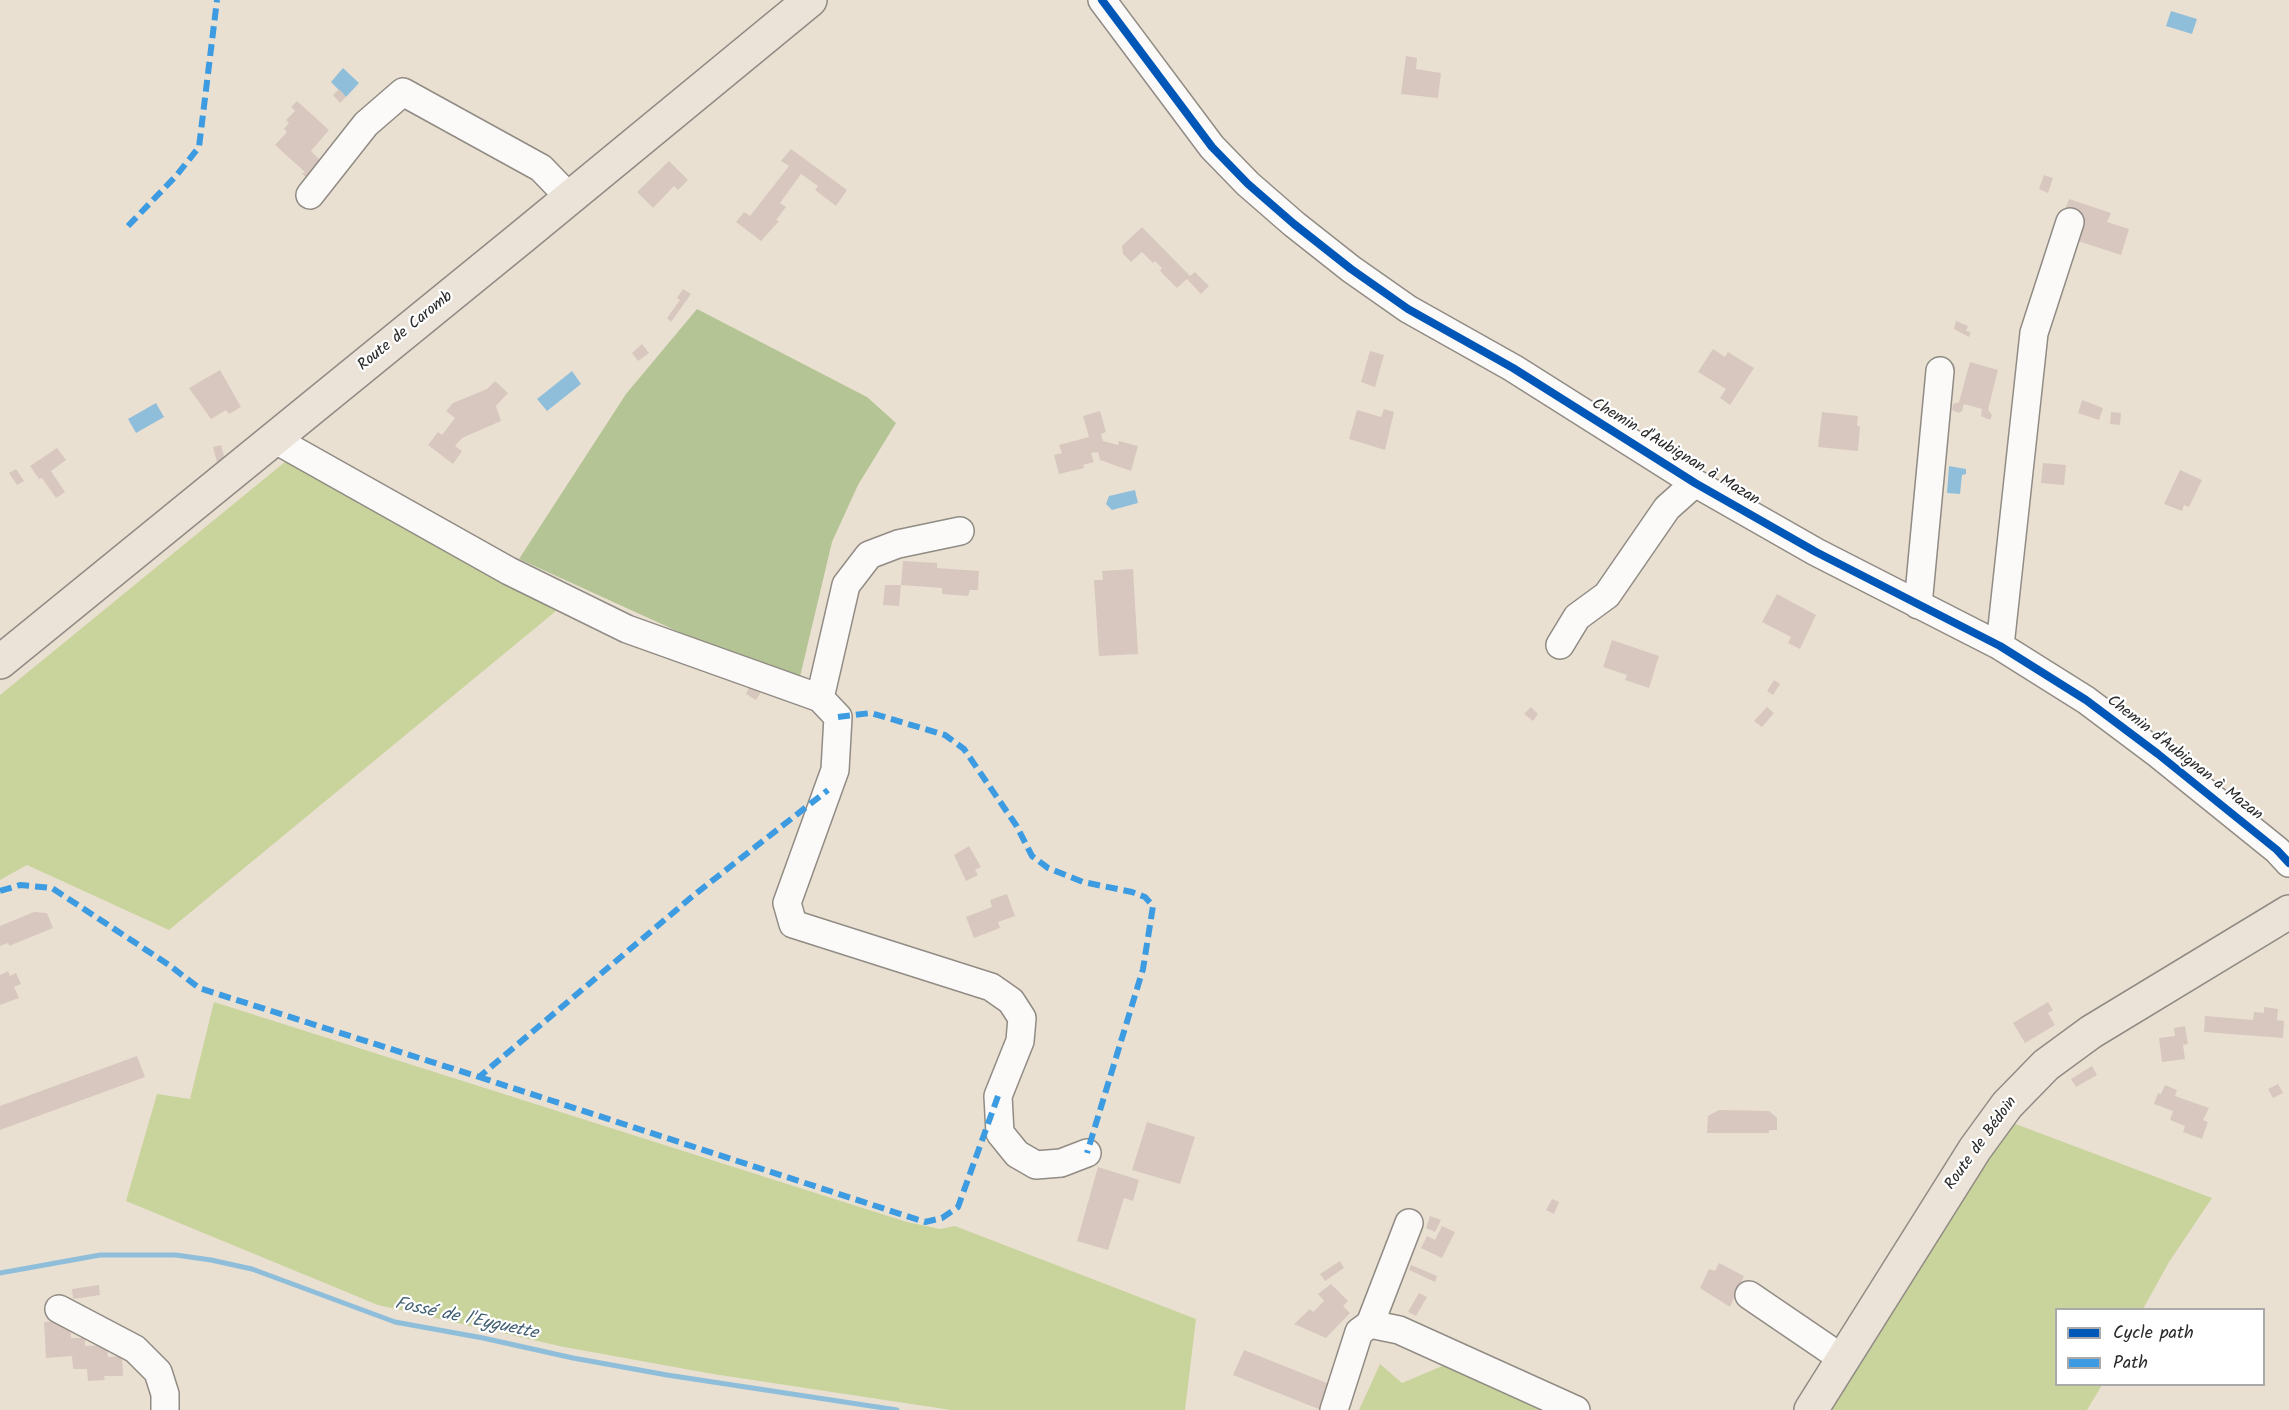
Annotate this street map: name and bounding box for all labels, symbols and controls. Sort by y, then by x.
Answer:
street label: Route de Caromb [355,288,457,376]
street label: Chemin d'Aubignan à Mazan [1588,395,1762,511]
street label: Chemin d'Aubignan à Mazan [2102,692,2266,826]
street label: Route de Bédoin [1942,1094,2022,1194]
water label: Fossé de l'Eyguette [393,1294,539,1346]
legend [2055,1308,2265,1386]
text: Cycle path [2113,1319,2194,1348]
text: Path [2113,1349,2148,1378]

